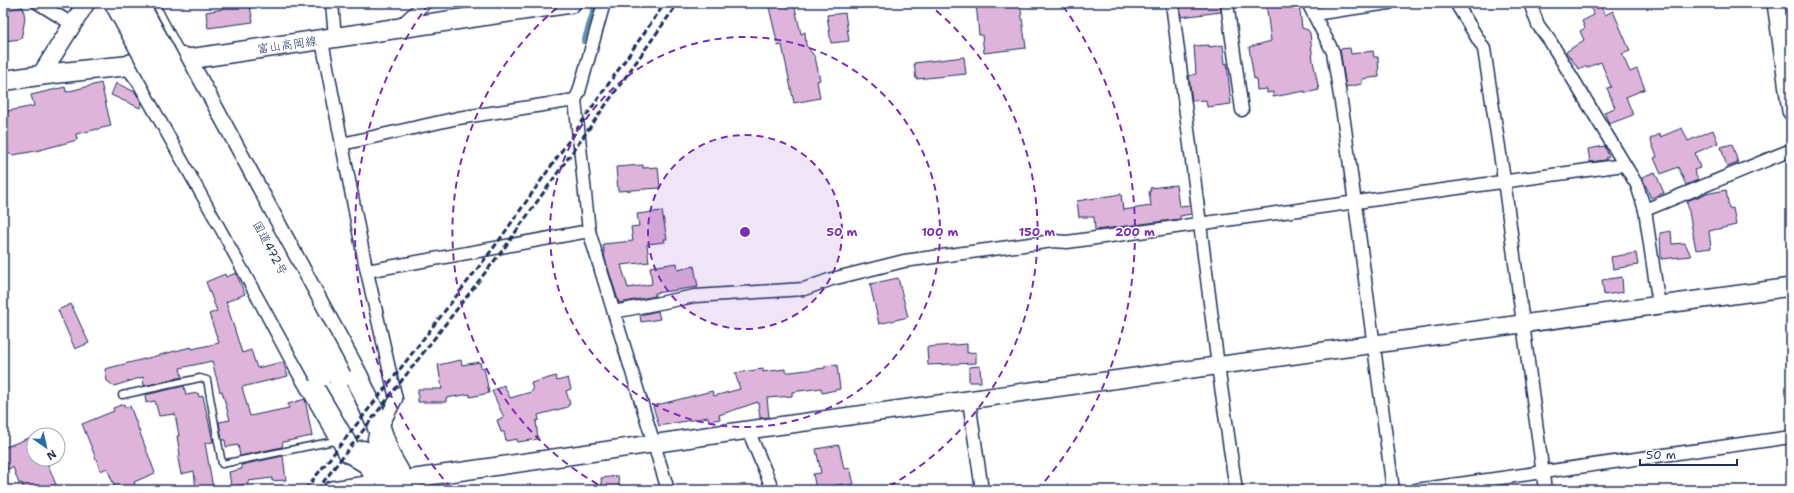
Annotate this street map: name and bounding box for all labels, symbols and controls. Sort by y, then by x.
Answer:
street label: 富山高岡線 [256,33,318,57]
street label: 国道472号 [249,218,291,278]
text: 50 m [827,224,858,240]
text: 100 m [922,224,959,240]
text: 150 m [1019,224,1055,240]
text: 200 m [1115,224,1155,240]
centre of rings [738,225,752,239]
north arrow [26,427,66,467]
scale bar [1640,441,1737,467]
text: N [43,446,59,464]
text: 50 m [1646,447,1676,463]

